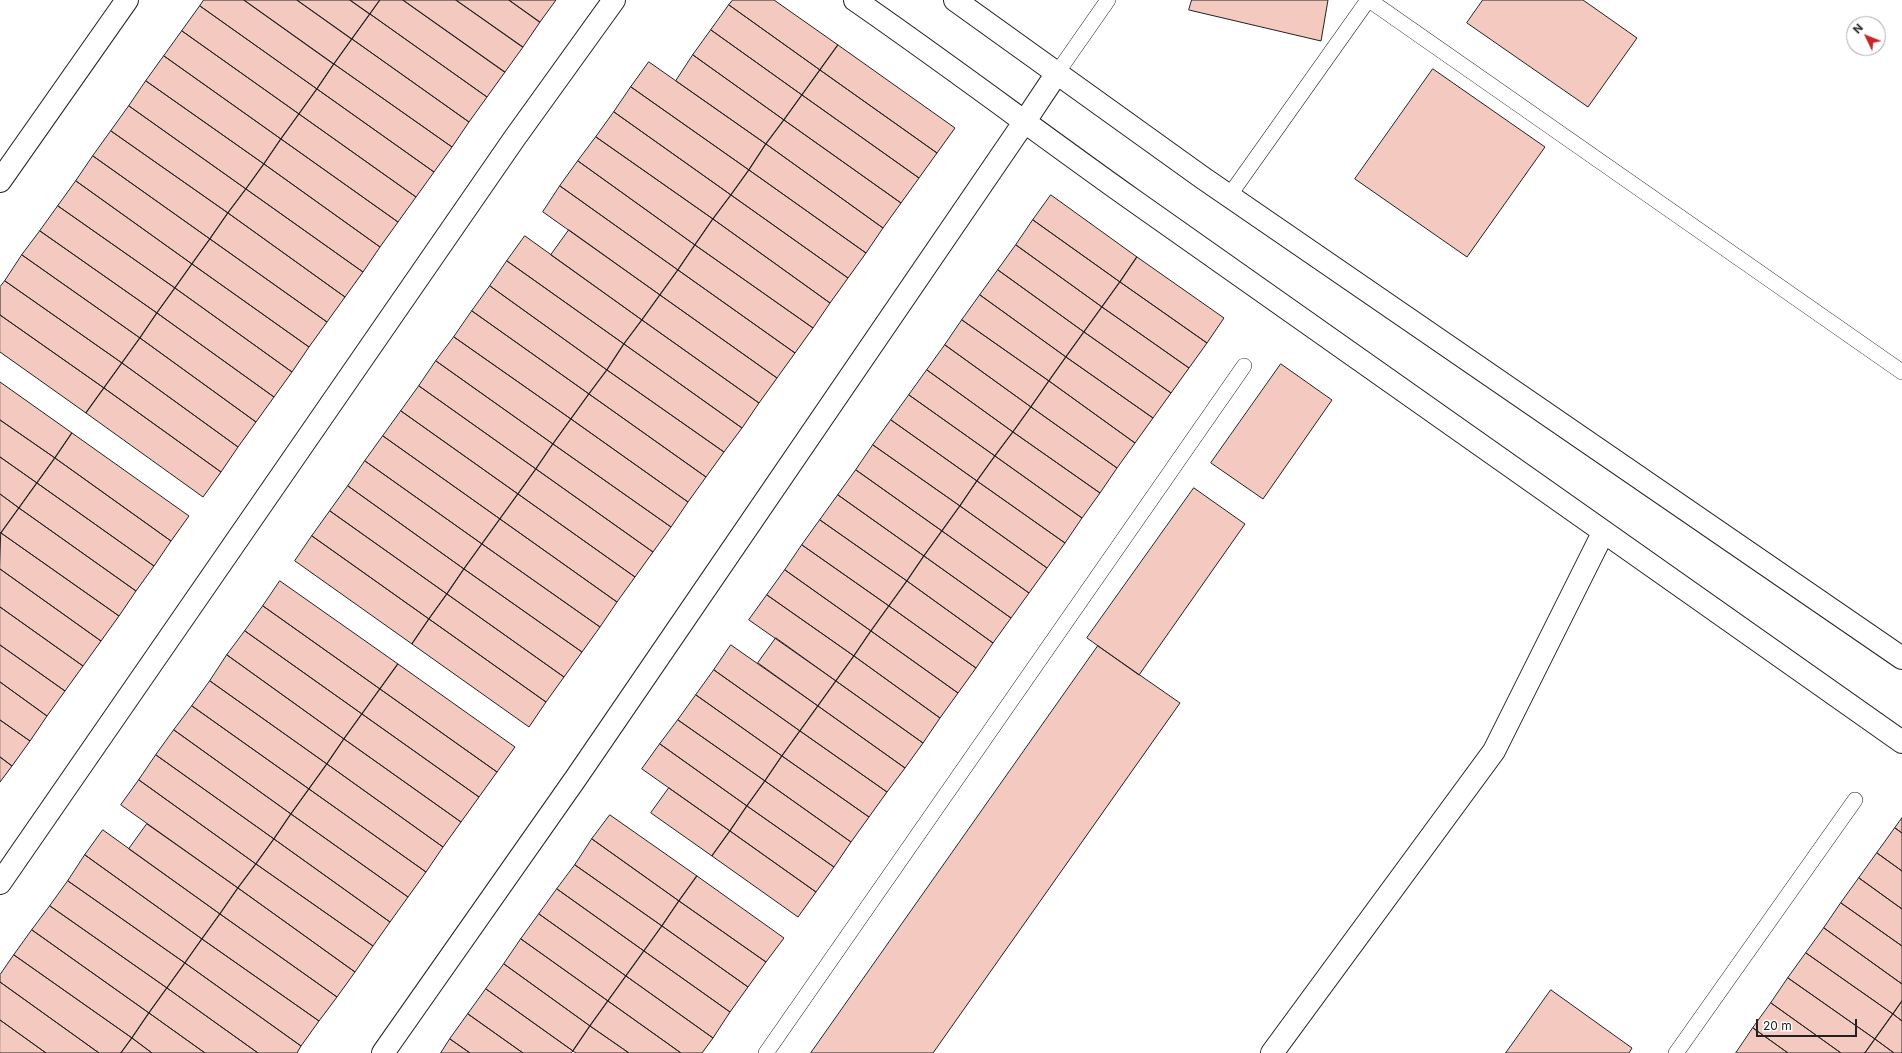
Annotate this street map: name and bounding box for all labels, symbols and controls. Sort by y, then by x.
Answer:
north arrow [1846,16,1886,56]
text: N [1850,21,1866,36]
scale bar [1758,1011,1859,1037]
text: 20 m [1763,1018,1792,1033]

